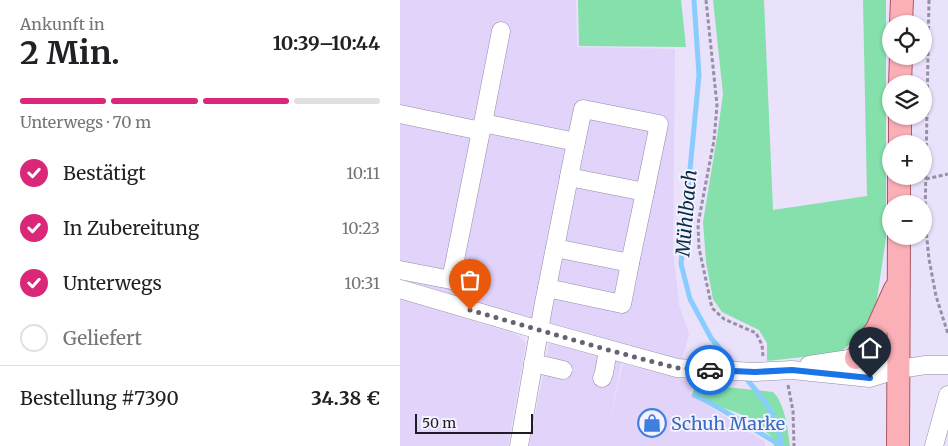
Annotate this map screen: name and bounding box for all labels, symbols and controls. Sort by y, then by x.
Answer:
text: Ankunft in [20,14,105,34]
map controls [882,15,932,245]
button: locate [882,15,932,65]
text: 10:39–10:44 [273,31,380,55]
text: 2 Min. [20,33,120,73]
button: layers [882,75,932,125]
text: Unterwegs · 70 m [20,112,151,132]
button: + [882,135,932,185]
icon: check [20,159,48,187]
text: Bestätigt [63,161,146,185]
text: 10:11 [346,163,380,183]
water label: Mühlbach [670,168,702,259]
button: − [882,195,932,245]
icon: check [20,214,48,242]
text: In Zubereitung [63,216,199,240]
text: 10:23 [342,218,380,238]
pin [449,259,491,310]
icon: bag [456,266,484,294]
icon: check [20,269,48,297]
text: Unterwegs [63,271,162,295]
text: 10:31 [344,273,380,293]
text: Geliefert [63,326,142,350]
pin [849,327,891,378]
icon: home [856,334,884,362]
courier [685,345,735,395]
icon: car [696,356,724,384]
text: Bestellung #7390 [20,386,179,410]
text: 34.38 € [311,386,380,410]
shop icon: Schuh Marke [637,408,667,438]
scale bar [415,411,532,434]
place label: Schuh Marke [671,412,785,435]
text: 50 m [422,414,456,432]

